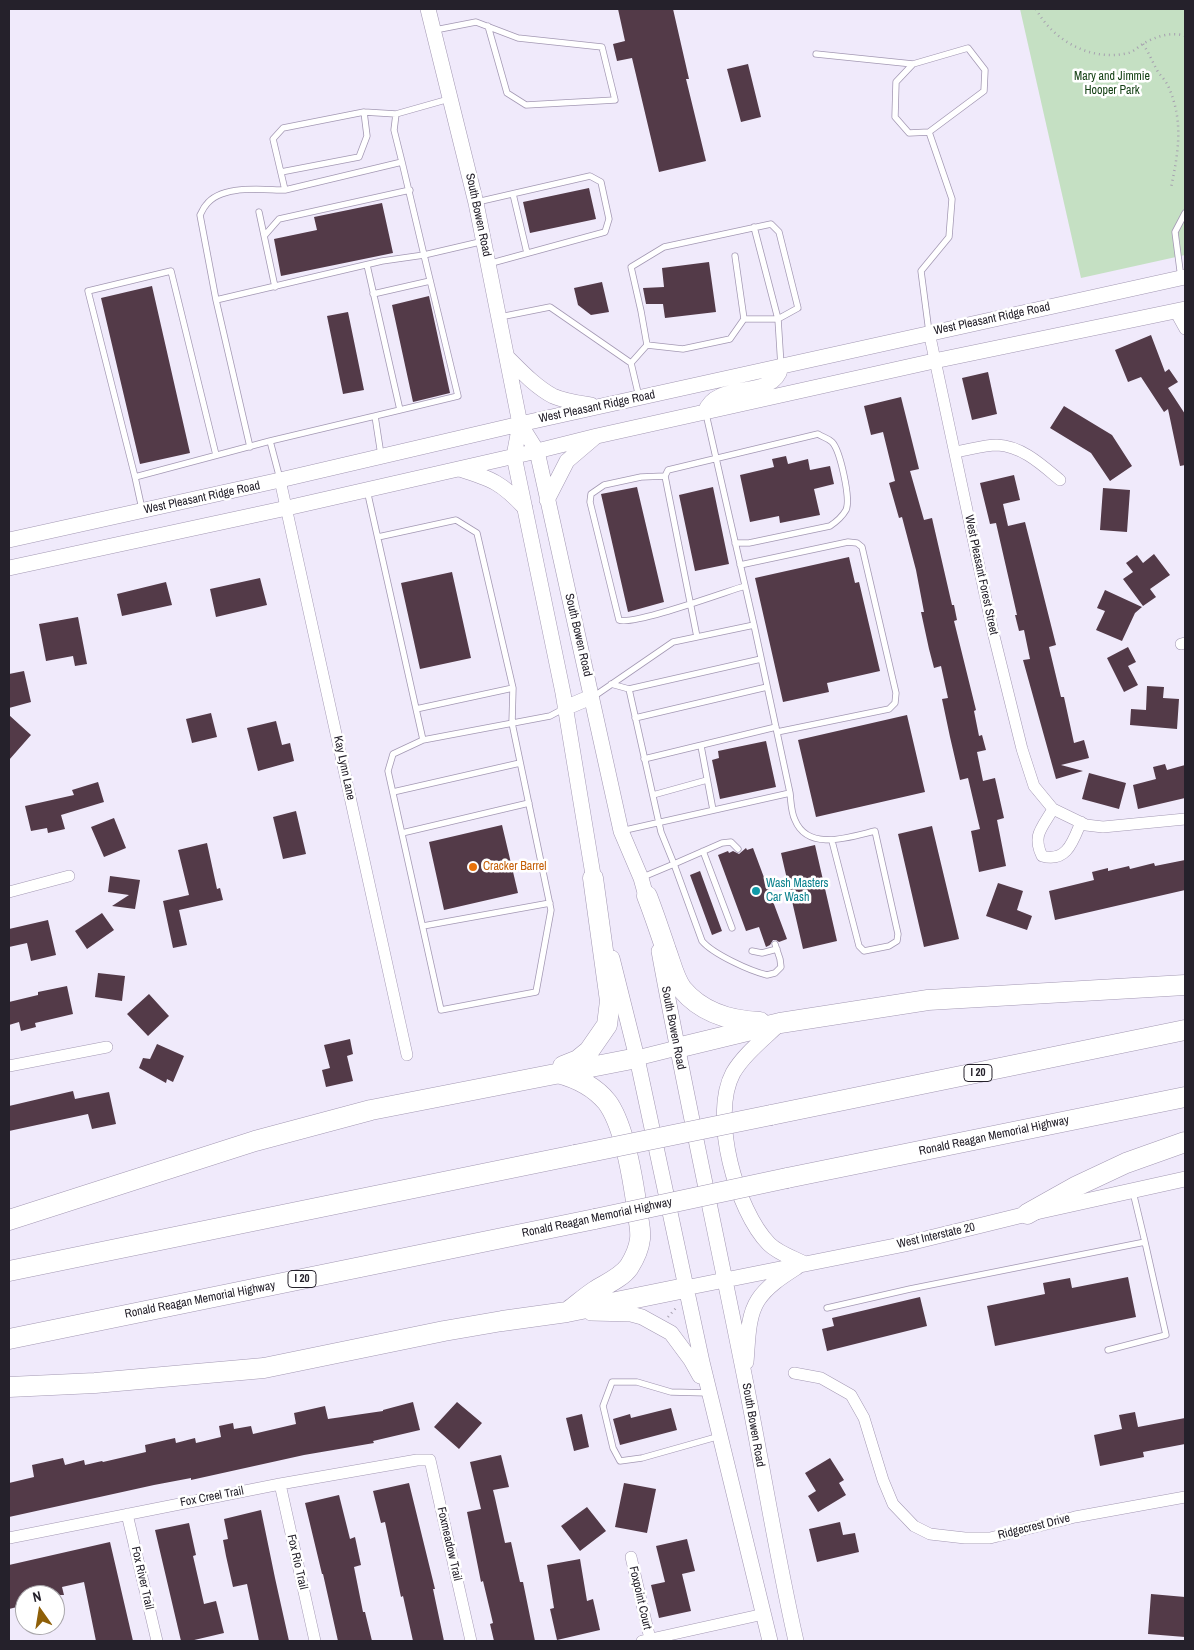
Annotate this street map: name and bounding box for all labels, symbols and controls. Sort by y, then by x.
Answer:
park label: Mary and Jimmie Hooper Park [1074,70,1150,98]
street label: South Bowen Road [462,172,494,258]
street label: West Pleasant Ridge Road [933,300,1051,338]
street label: West Pleasant Ridge Road [538,388,656,426]
street label: West Pleasant Ridge Road [143,479,261,517]
street label: West Pleasant Forest Street [961,514,1001,636]
street label: South Bowen Road [561,592,595,678]
street label: Kay Lynn Lane [330,735,358,801]
place label: Cracker Barrel [483,860,546,874]
marker: Cracker Barrel [467,861,479,873]
place label: Wash Masters Car Wash [766,877,829,905]
marker: Wash Masters Car Wash [750,885,762,897]
street label: South Bowen Road [658,985,688,1071]
road number: I 20 [964,1064,992,1082]
street label: Ronald Reagan Memorial Highway [918,1113,1070,1159]
street label: Ronald Reagan Memorial Highway [521,1195,673,1241]
street label: West Interstate 20 [896,1220,976,1252]
road number: I 20 [288,1270,316,1288]
street label: Ronald Reagan Memorial Highway [123,1278,277,1322]
street label: South Bowen Road [739,1382,767,1468]
street label: Fox Creel Trail [179,1484,245,1510]
street label: Foxmeadow Trail [434,1506,464,1582]
street label: Ridgecrest Drive [996,1511,1072,1543]
street label: Fox Rio Trail [284,1533,310,1591]
street label: Fox River Trail [128,1545,156,1611]
street label: Foxpoint Court [626,1565,654,1631]
north arrow [15,1585,65,1635]
text: N [31,1587,43,1606]

